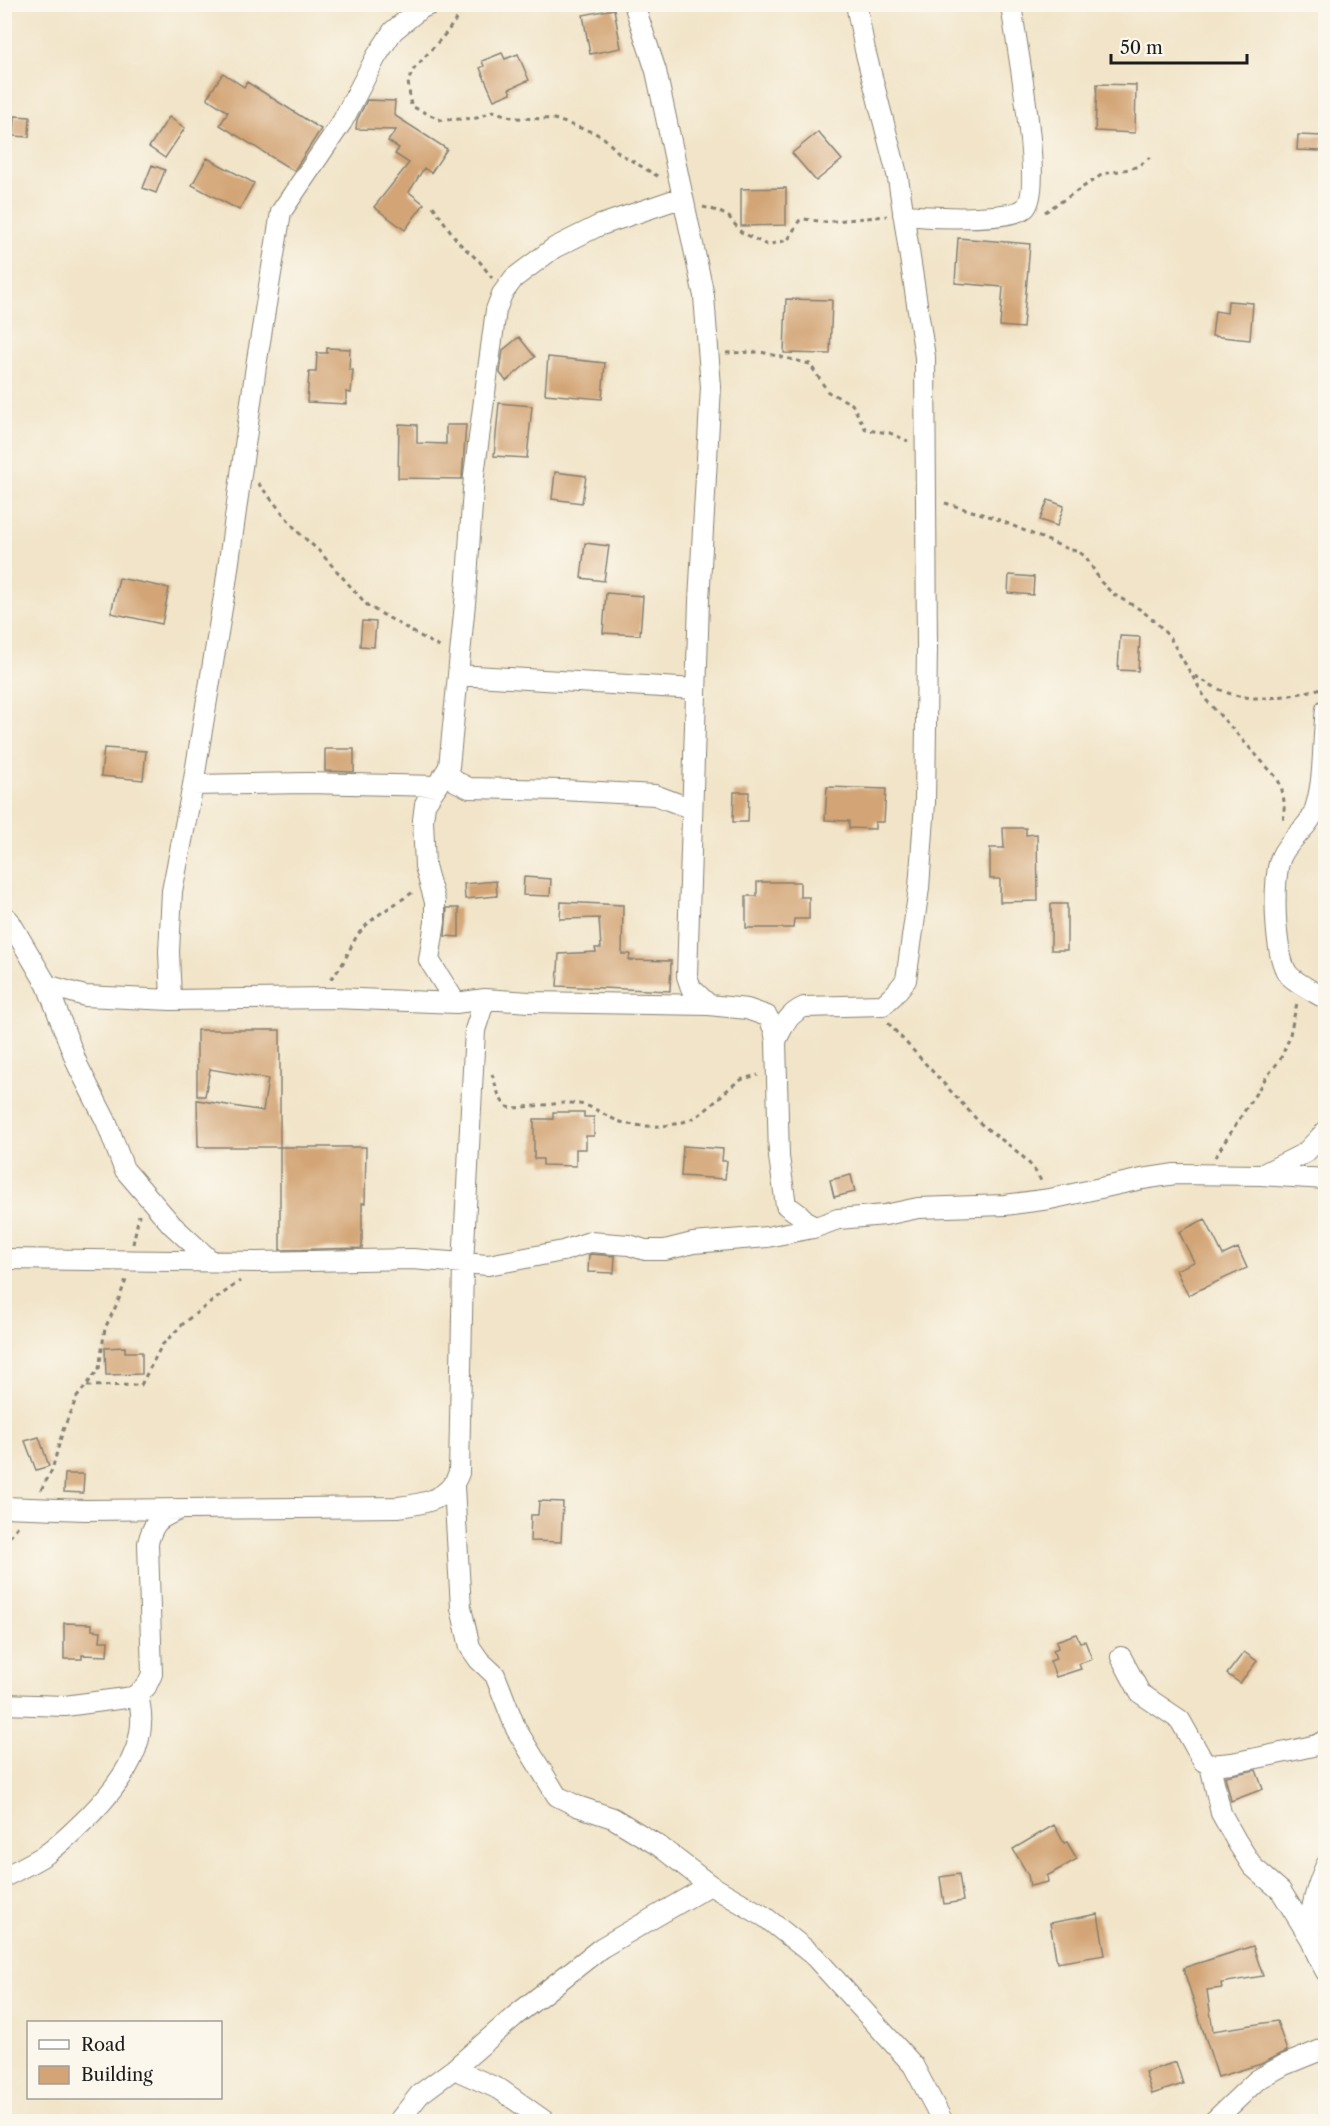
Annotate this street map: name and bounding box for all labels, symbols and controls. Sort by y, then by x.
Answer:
scale bar [1111,27,1248,65]
text: 50 m [1120,37,1163,59]
legend [27,2021,222,2099]
text: Road [81,2034,126,2056]
text: Building [81,2064,153,2086]

